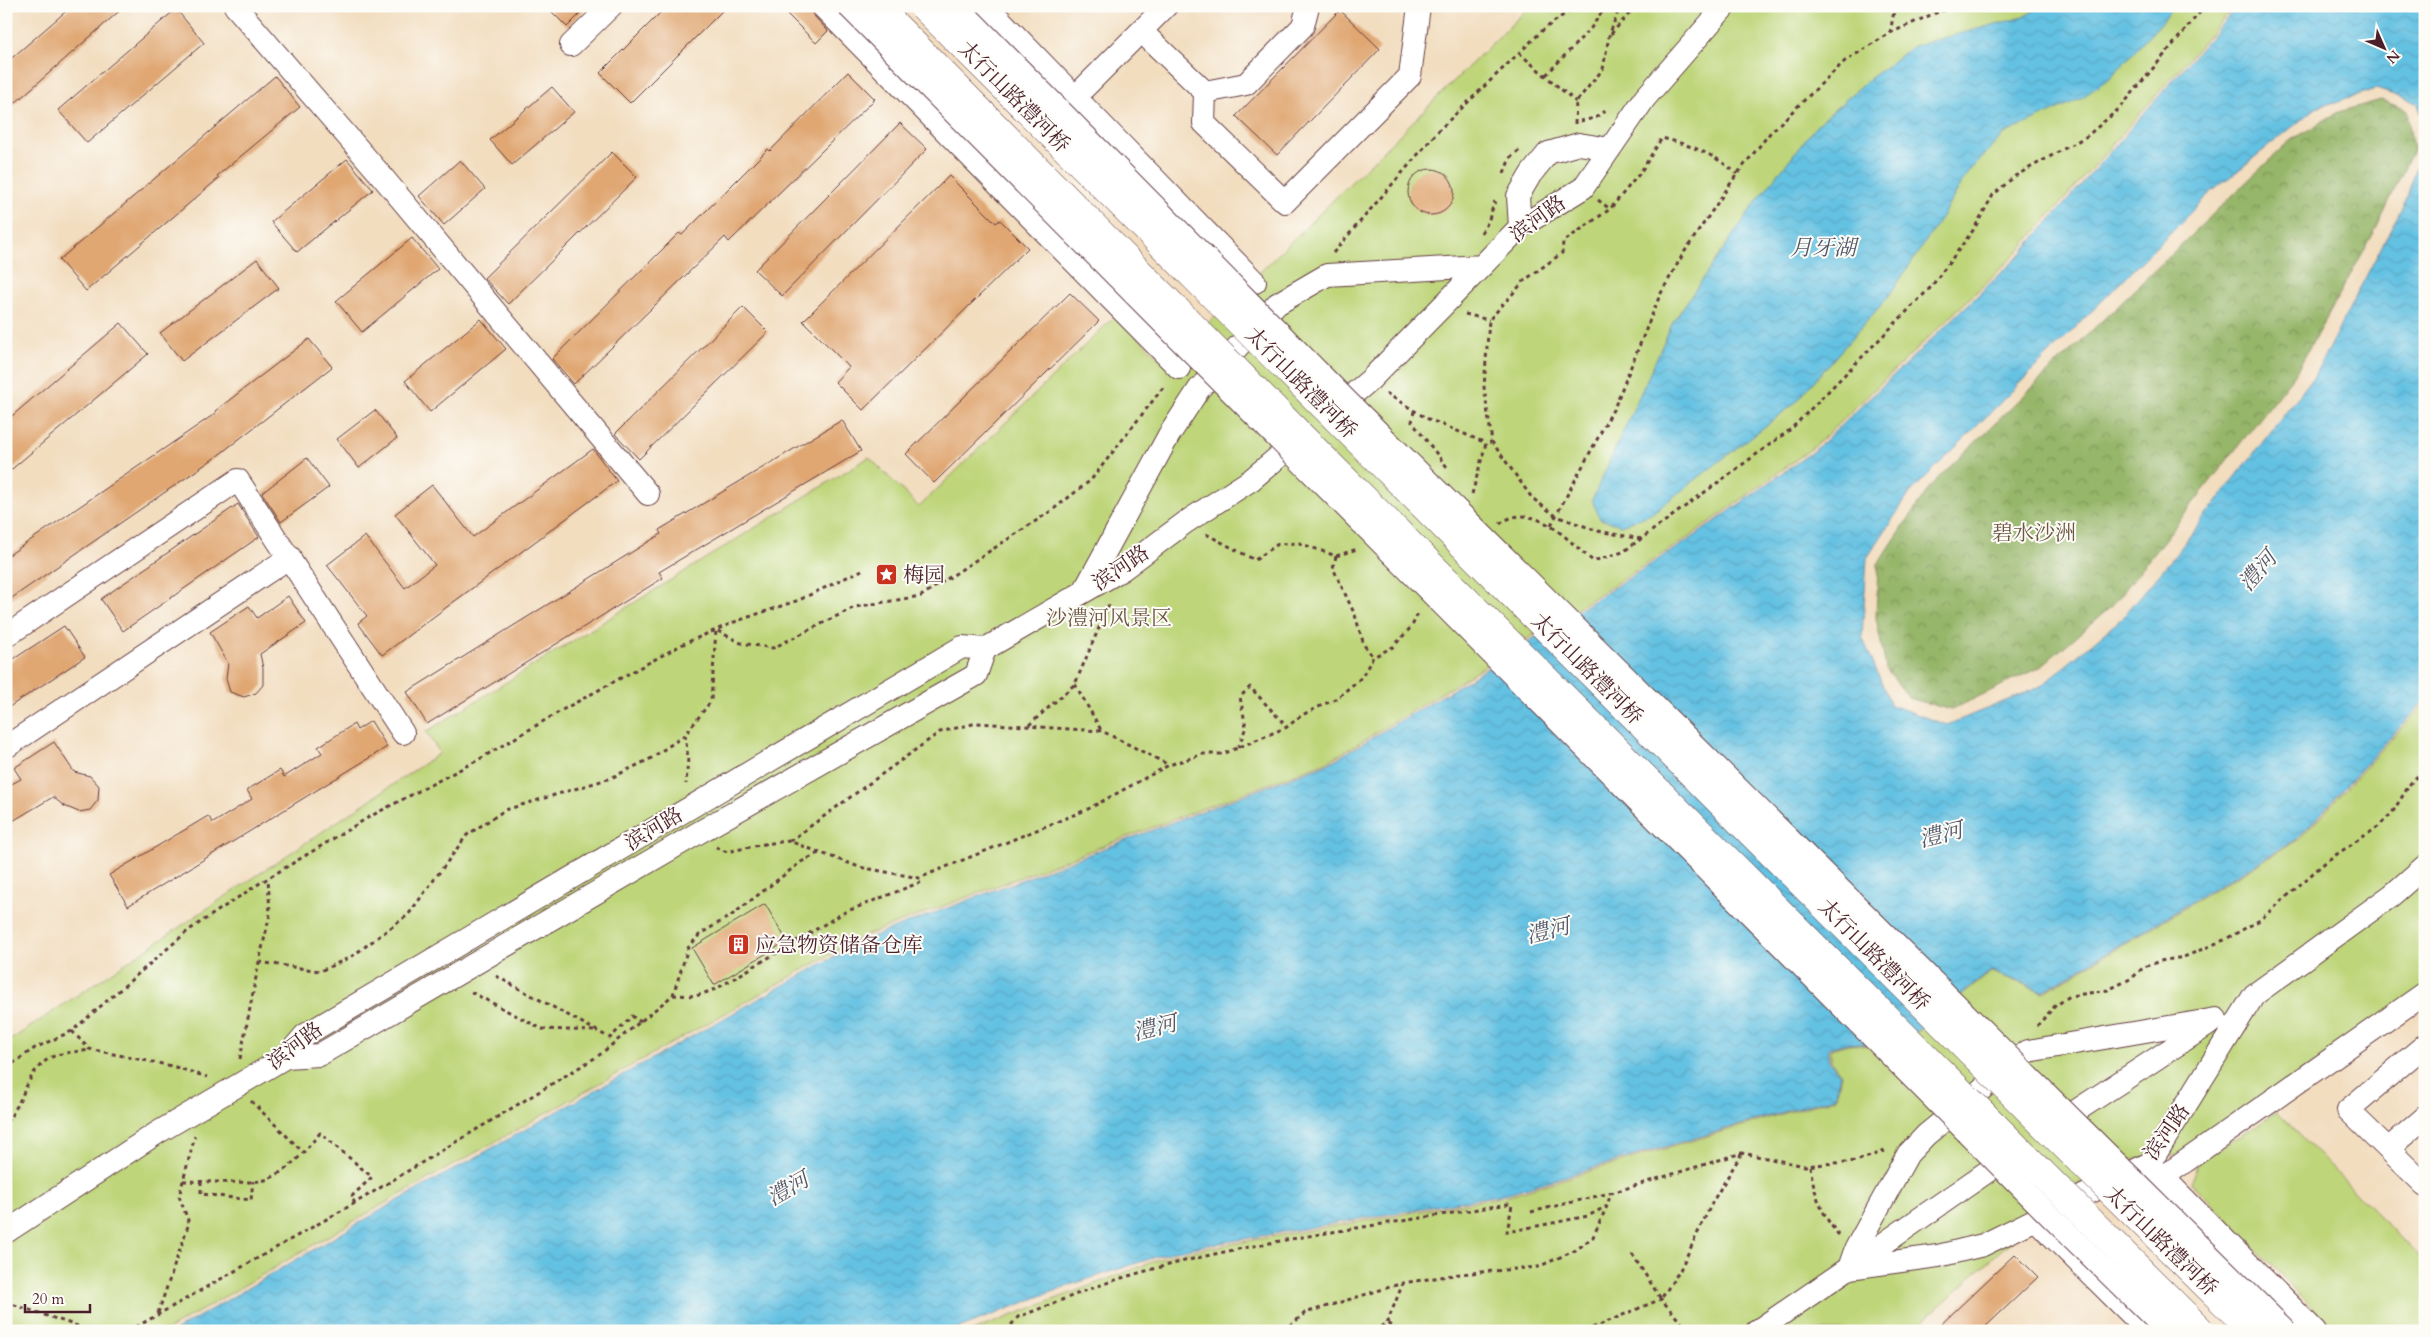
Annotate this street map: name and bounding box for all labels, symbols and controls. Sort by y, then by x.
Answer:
north arrow [2358,22,2408,72]
street label: 太行山路澧河桥 [952,35,1076,159]
text: N [2382,46,2404,68]
street label: 滨河路 [1504,189,1572,249]
water label: 月牙湖 [1790,233,1860,263]
street label: 太行山路澧河桥 [1239,321,1363,445]
park label: 碧水沙洲 [1992,519,2076,548]
street label: 滨河路 [1087,538,1155,598]
water label: 澧河 [2232,542,2286,597]
place label: 梅园 [903,561,945,590]
place icon: 梅园 [875,563,899,587]
park label: 沙澧河风景区 [1046,604,1172,633]
street label: 太行山路澧河桥 [1525,607,1649,731]
street label: 滨河路 [620,800,688,858]
water label: 澧河 [1916,814,1970,855]
street label: 太行山路澧河桥 [1812,893,1936,1017]
water label: 澧河 [1523,910,1577,951]
place label: 应急物资储备仓库 [755,931,923,960]
building icon: 应急物资储备仓库 [727,933,751,957]
water label: 澧河 [1130,1007,1184,1048]
street label: 滨河路 [261,1015,329,1077]
street label: 滨河路 [2137,1098,2197,1166]
water label: 澧河 [761,1163,818,1213]
street label: 太行山路澧河桥 [2098,1180,2224,1302]
scale bar [25,1282,90,1314]
text: 20 m [32,1289,64,1309]

